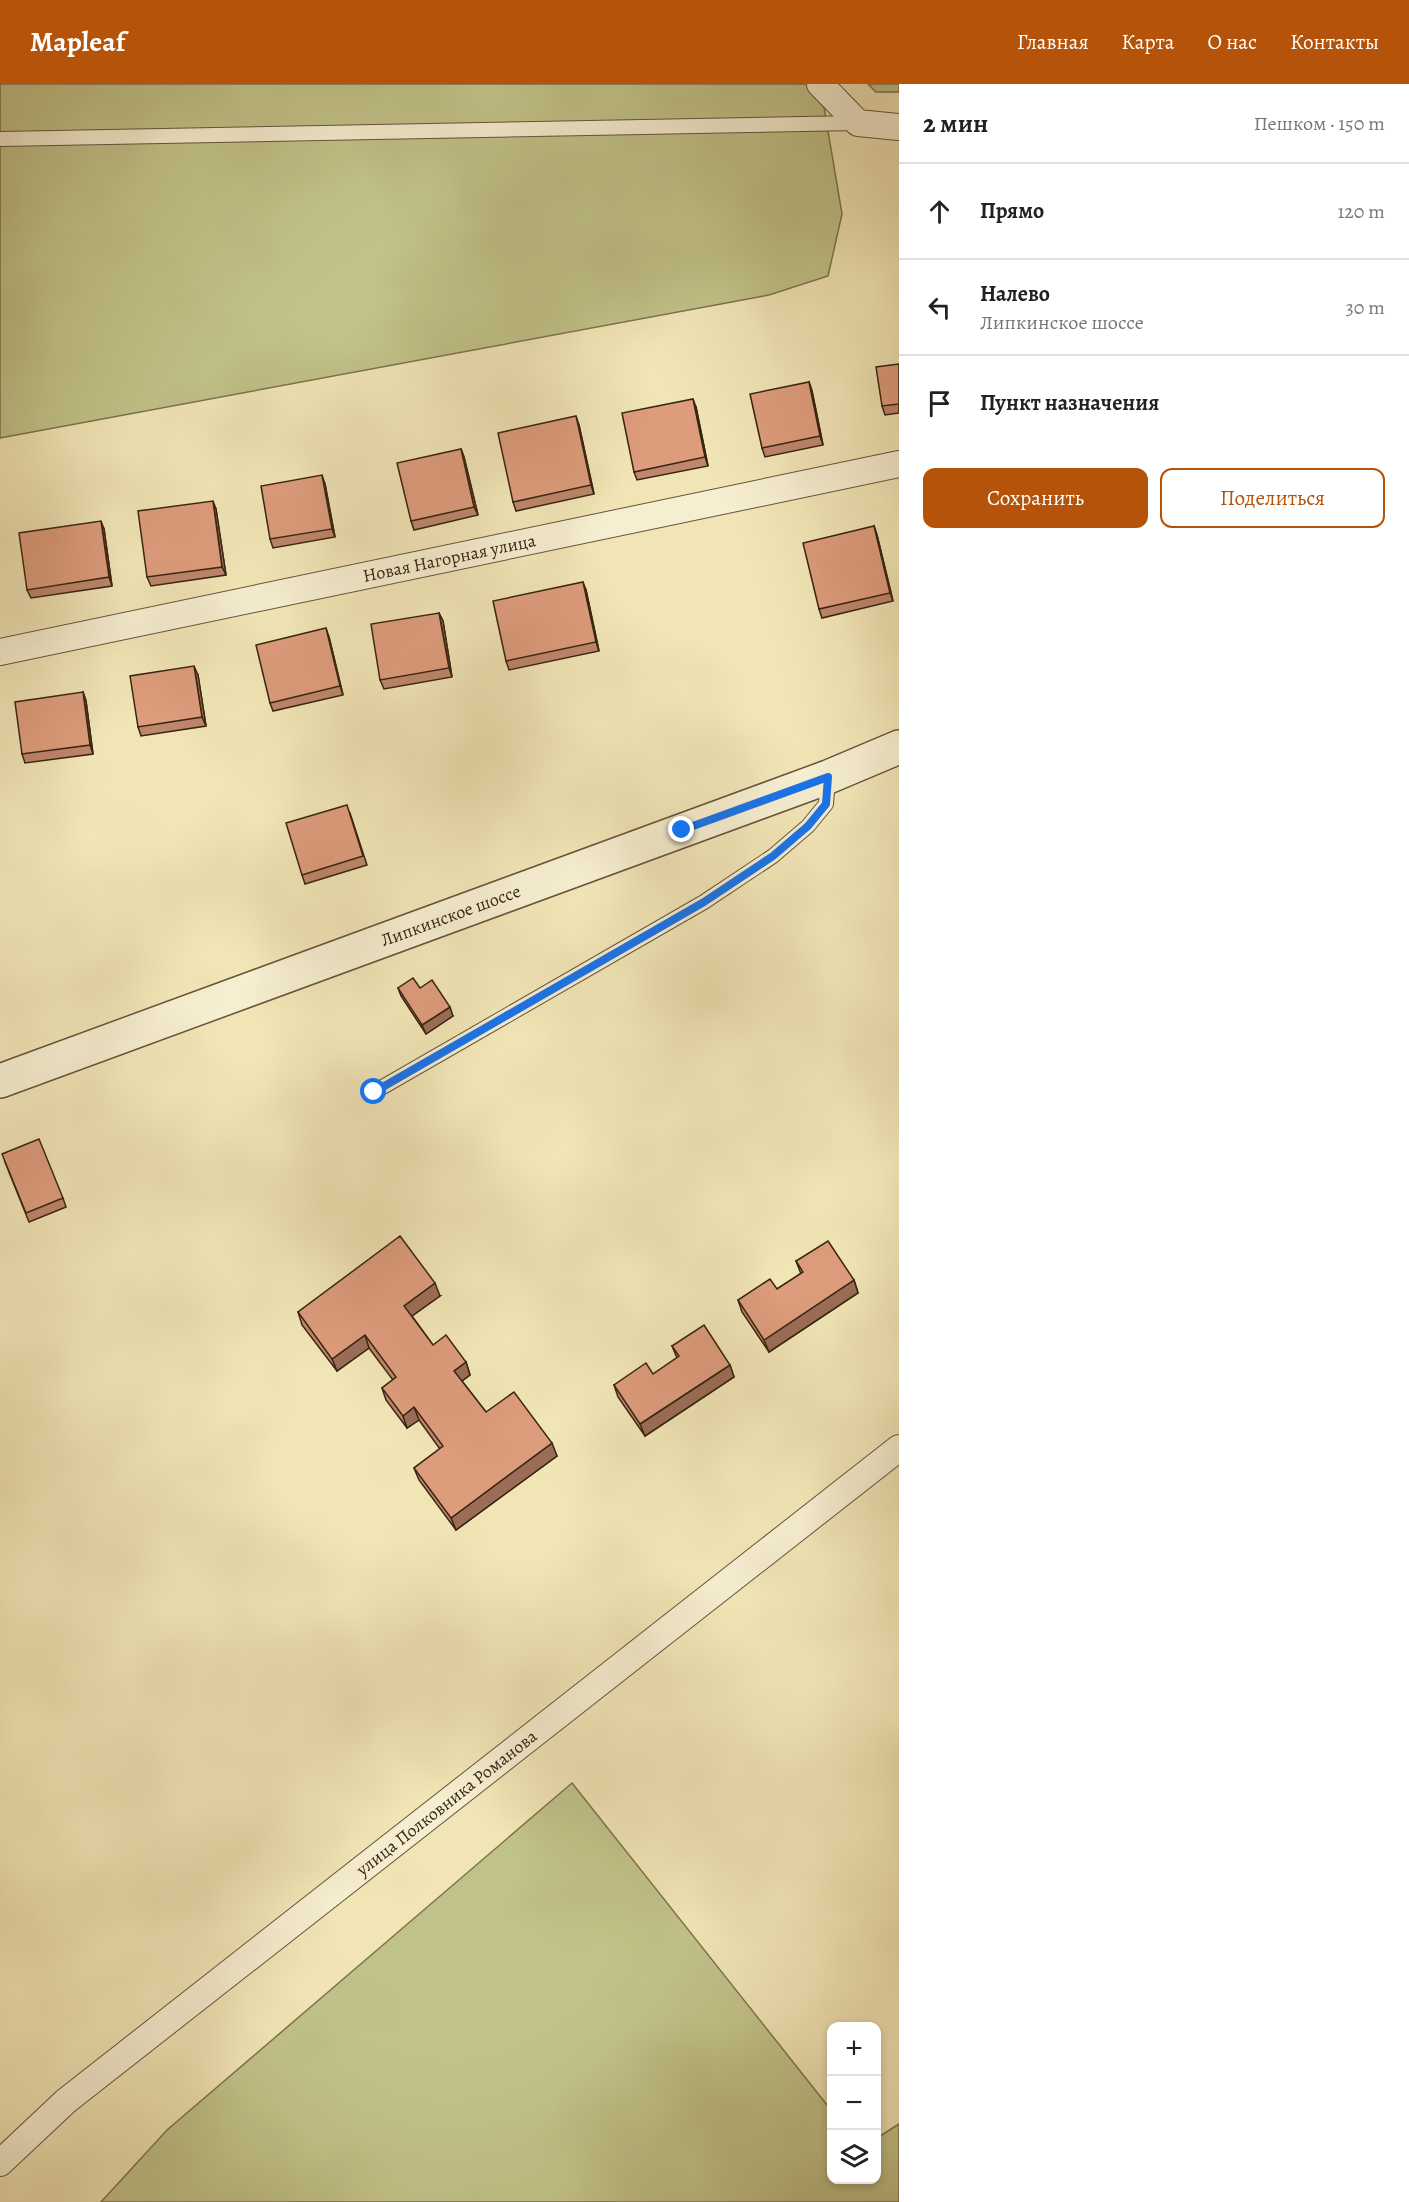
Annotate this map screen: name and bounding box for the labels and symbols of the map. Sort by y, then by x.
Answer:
street label: Новая Нагорная улица [361,528,539,588]
route end [668,816,694,842]
street label: Липкинское шоссе [377,879,524,952]
route start [360,1078,386,1104]
street label: улица Полковника Романова [350,1724,542,1882]

